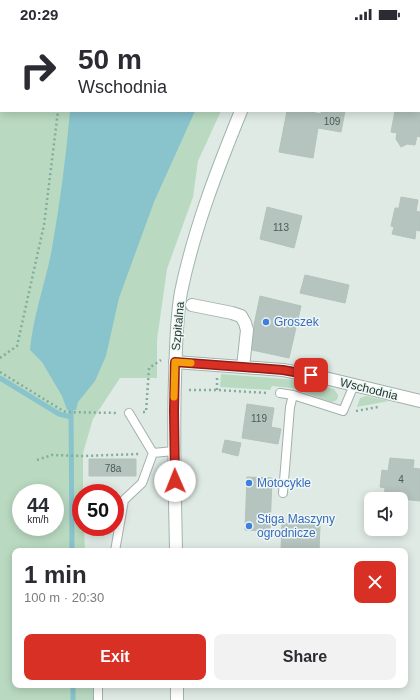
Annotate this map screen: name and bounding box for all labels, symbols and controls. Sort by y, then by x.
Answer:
text: 20:29 [20,6,58,23]
icon: right [12,44,64,96]
text: 50 m [78,44,142,75]
text: Wschodnia [78,77,167,97]
house number: 109 [324,116,341,127]
house number: 113 [273,222,289,233]
street label: Szpitalna [169,300,187,351]
place label: Groszek [274,315,320,329]
marker: Groszek [261,317,271,327]
pin [294,358,328,392]
icon: arrive [300,364,322,386]
street label: Wschodnia [339,375,400,403]
house number: 119 [251,413,267,424]
position arrow [154,460,196,502]
house number: 78a [105,463,122,474]
house number: 4 [398,474,404,485]
place label: Motocykle [257,476,311,490]
marker: Motocykle [244,478,254,488]
speed limit sign: 50 [72,484,124,536]
map controls [364,492,408,536]
button: sound [364,492,408,536]
text: 44 [27,494,49,516]
place label: Stiga Maszyny ogrodnicze [257,512,335,540]
text: km/h [27,514,49,525]
marker: Stiga Maszyny ogrodnicze [244,521,254,531]
text: 1 min [24,561,87,588]
button: close [354,561,396,603]
text: 100 m · 20:30 [24,590,104,605]
button: Exit [24,634,206,680]
button: Share [214,634,396,680]

